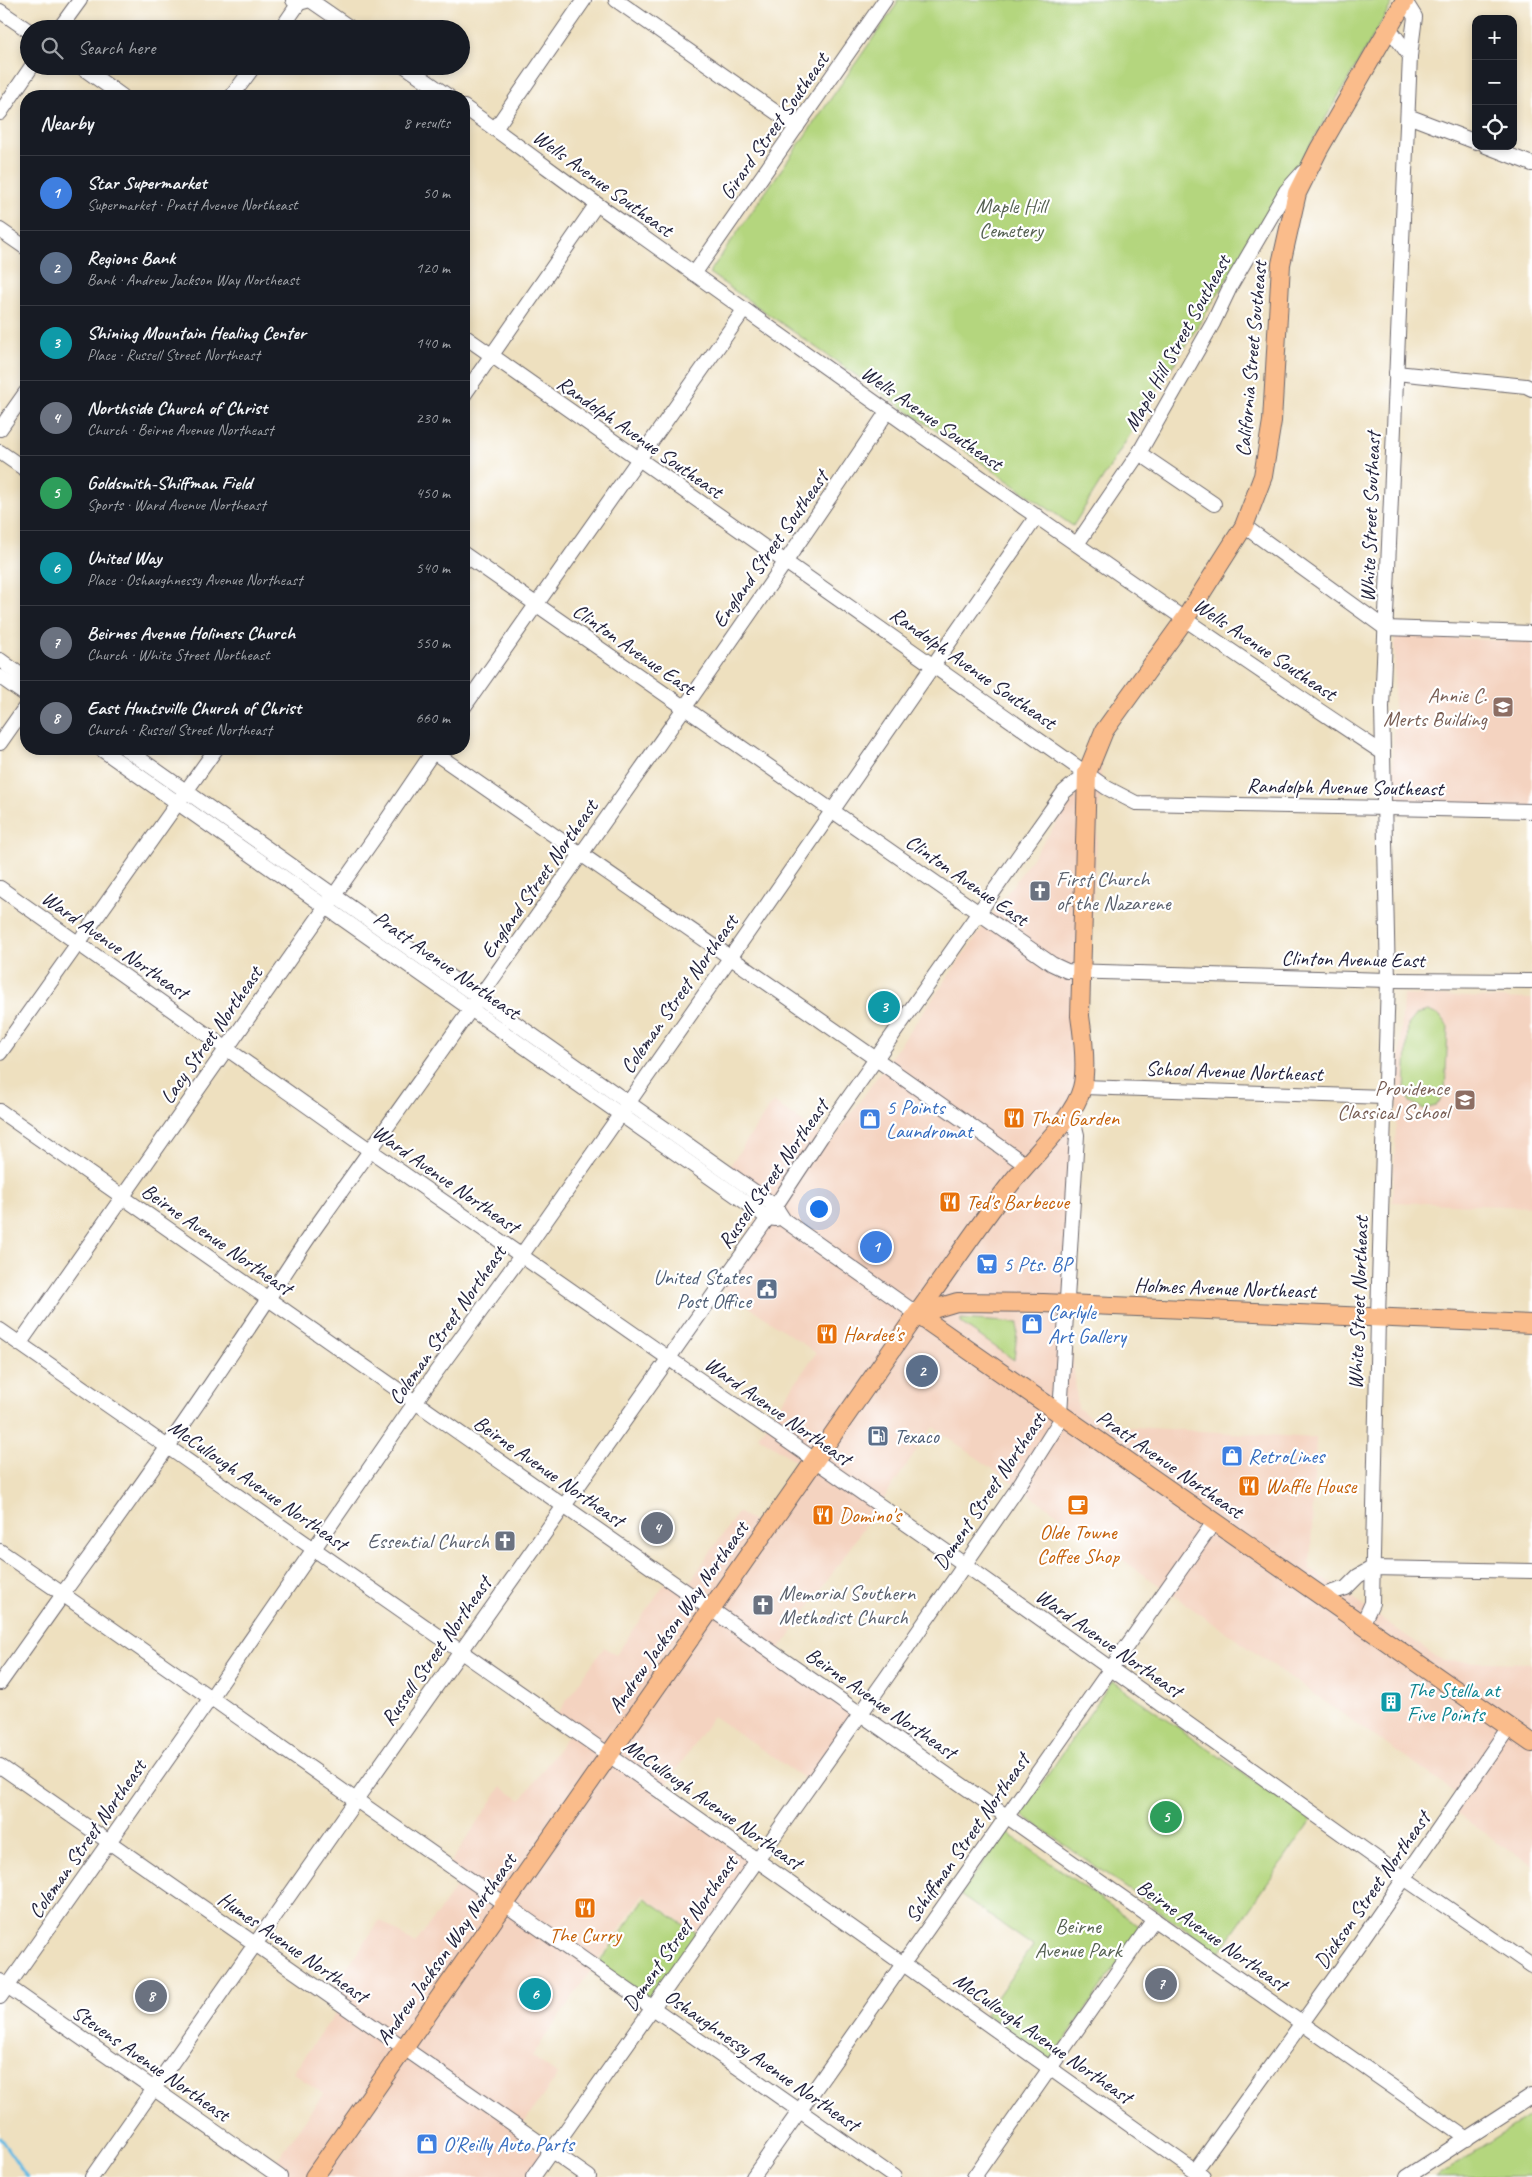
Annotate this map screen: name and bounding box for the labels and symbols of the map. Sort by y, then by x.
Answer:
street label: Girard Street Southeast [714,46,836,205]
street label: Wells Avenue Southeast [528,123,680,244]
park label: Maple Hill Cemetery [976,193,1050,243]
street label: Maple Hill Street Southeast [1118,249,1237,435]
street label: California Street Southeast [1230,258,1273,458]
street label: Wells Avenue Southeast [856,360,1009,478]
street label: Randolph Avenue Southeast [552,370,730,505]
street label: White Street Southeast [1354,428,1386,602]
street label: England Street Southeast [706,463,836,632]
street label: Wells Avenue Southeast [1189,592,1343,708]
street label: Clinton Avenue East [568,597,702,702]
street label: Randolph Avenue Southeast [885,601,1063,736]
place label: Annie C. Merts Building [1383,682,1489,732]
school or university icon: Annie C. Merts Building [1491,695,1515,719]
street label: Randolph Avenue Southeast [1246,772,1446,802]
street label: England Street Northeast [475,793,605,963]
street label: Clinton Avenue East [901,828,1035,933]
place label: First Church of the Nazarene [1056,866,1172,916]
church icon: First Church of the Nazarene [1028,879,1052,903]
street label: Ward Avenue Northeast [37,885,196,1007]
street label: Pratt Avenue Northeast [369,905,527,1026]
street label: Coleman Street Northeast [614,908,745,1078]
street label: Clinton Avenue East [1281,945,1427,973]
street label: Lacy Street Northeast [154,960,269,1109]
pin: 3 [868,988,900,1026]
street label: School Avenue Northeast [1145,1055,1325,1087]
place label: Providence Classical School [1337,1075,1452,1125]
school or university icon: Providence Classical School [1453,1088,1477,1112]
street label: Russell Street Northeast [712,1092,836,1253]
place label: 5 Points Laundromat [886,1094,975,1144]
place label: Thai Garden [1030,1105,1120,1131]
restaurant icon: Thai Garden [1002,1106,1026,1130]
shop icon: 5 Points Laundromat [858,1107,882,1131]
street label: Ward Avenue Northeast [368,1119,527,1241]
street label: Beirne Avenue Northeast [137,1177,300,1302]
place label: Ted's Barbecue [966,1189,1071,1215]
restaurant icon: Ted's Barbecue [938,1190,962,1214]
your location [806,1196,832,1222]
street label: White Street Northeast [1342,1214,1374,1390]
pin: 1 [860,1228,892,1266]
street label: Coleman Street Northeast [382,1239,513,1409]
place label: 5 Pts. BP [1003,1251,1075,1277]
supermarket icon: 5 Pts. BP [975,1252,999,1276]
place label: United States Post Office [653,1264,753,1314]
street label: Holmes Avenue Northeast [1134,1272,1318,1304]
public building icon: United States Post Office [755,1277,779,1301]
place label: Carlyle Art Gallery [1048,1299,1128,1349]
shop icon: Carlyle Art Gallery [1020,1312,1044,1336]
place label: Hardee's [843,1321,905,1347]
restaurant icon: Hardee's [815,1322,839,1346]
street label: Ward Avenue Northeast [700,1351,859,1473]
pin: 2 [906,1352,938,1390]
street label: Pratt Avenue Northeast [1092,1404,1250,1525]
street label: Dement Street Northeast [927,1406,1052,1574]
street label: Beirne Avenue Northeast [469,1409,632,1534]
street label: McCullough Avenue Northeast [164,1414,355,1558]
place label: Texaco [894,1423,941,1449]
fuel station icon: Texaco [866,1424,890,1448]
place label: RetroLines [1248,1443,1326,1469]
shop icon: RetroLines [1220,1444,1244,1468]
place label: Waffle House [1265,1473,1357,1499]
restaurant icon: Waffle House [1237,1474,1261,1498]
cafe icon: Olde Towne Coffee Shop [1066,1493,1090,1517]
place label: Domino's [839,1502,903,1528]
restaurant icon: Domino's [811,1503,835,1527]
pin: 4 [641,1509,673,1547]
street label: Andrew Jackson Way Northeast [602,1515,755,1718]
place label: Olde Towne Coffee Shop [1037,1519,1120,1569]
place label: Essential Church [367,1528,489,1554]
church icon: Essential Church [493,1529,517,1553]
street label: Russell Street Northeast [375,1569,499,1730]
place label: Memorial Southern Methodist Church [779,1580,916,1630]
street label: Ward Avenue Northeast [1031,1583,1190,1705]
church icon: Memorial Southern Methodist Church [751,1593,775,1617]
street label: Beirne Avenue Northeast [801,1641,964,1766]
place label: The Stella at Five Points [1407,1677,1502,1727]
building icon: The Stella at Five Points [1379,1690,1403,1714]
street label: McCullough Avenue Northeast [619,1733,810,1877]
street label: Schiffman Street Northeast [899,1746,1037,1928]
street label: Coleman Street Northeast [22,1753,153,1923]
pin: 5 [1150,1798,1182,1836]
street label: Dickson Street Northeast [1308,1804,1438,1973]
street label: Andrew Jackson Way Northeast [370,1847,523,2050]
street label: Dement Street Northeast [617,1849,744,2016]
street label: Beirne Avenue Northeast [1132,1873,1295,1998]
street label: Humes Avenue Northeast [213,1886,376,2010]
restaurant icon: The Curry [573,1896,597,1920]
park label: Beirne Avenue Park [1035,1913,1124,1963]
place label: The Curry [549,1922,623,1948]
pin: 7 [1145,1965,1177,2003]
street label: McCullough Avenue Northeast [949,1967,1140,2111]
pin: 6 [519,1975,551,2013]
pin: 8 [135,1977,167,2015]
street label: Oshaughnessy Avenue Northeast [660,1983,867,2139]
street label: Stevens Avenue Northeast [67,1999,237,2128]
place label: O'Reilly Auto Parts [443,2131,575,2157]
shop icon: O'Reilly Auto Parts [415,2132,439,2156]

